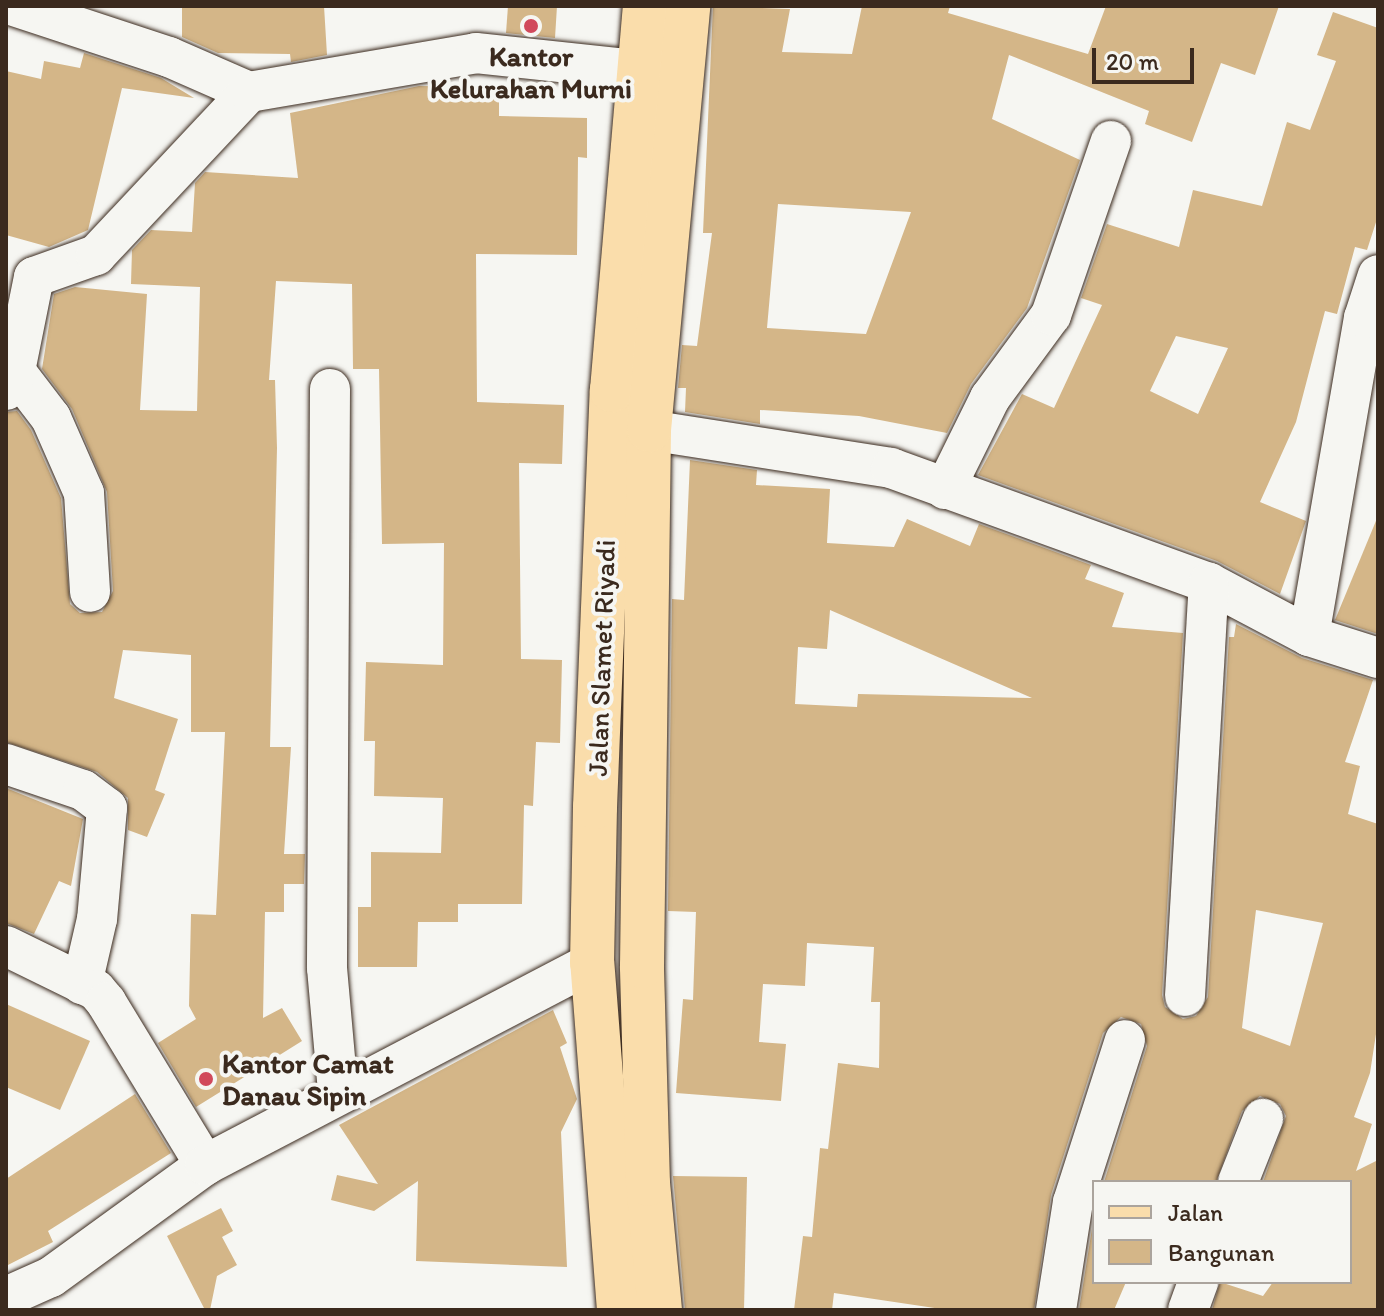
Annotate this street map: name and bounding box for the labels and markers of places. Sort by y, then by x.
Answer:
marker: Kantor Kelurahan Murni [522,17,540,35]
place label: Kantor Kelurahan Murni [430,39,632,105]
place label: Kantor Camat Danau Sipin [222,1046,393,1112]
marker: Kantor Camat Danau Sipin [197,1070,215,1088]

